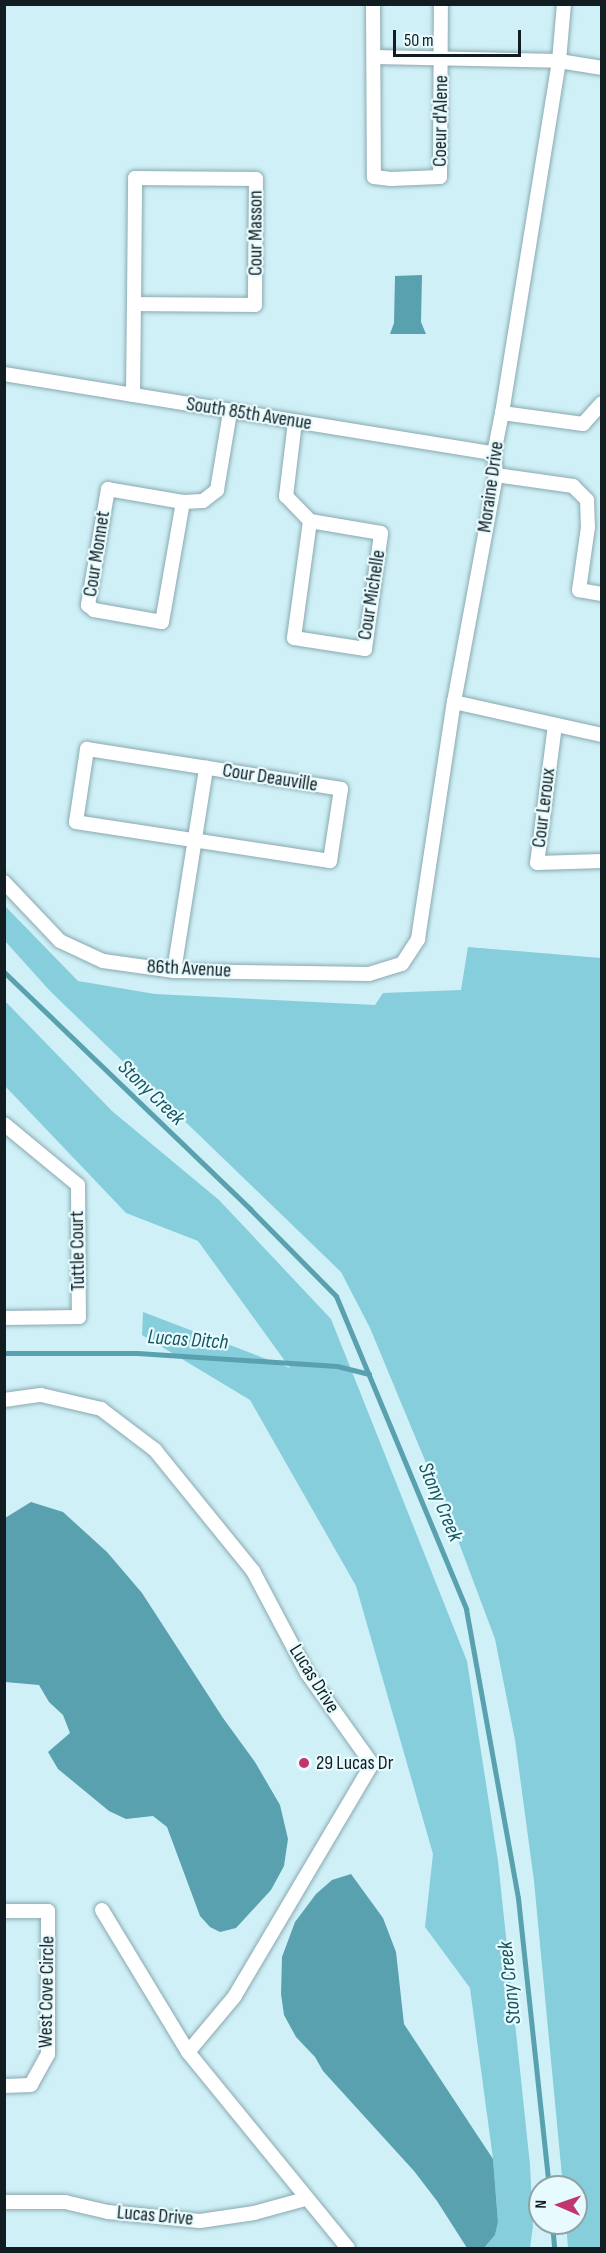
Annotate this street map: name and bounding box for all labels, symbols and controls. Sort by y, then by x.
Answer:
scale bar [396,18,524,56]
text: 50 m [404,30,434,51]
street label: Coeur d'Alene [428,75,454,167]
street label: Cour Masson [244,190,268,276]
street label: South 85th Avenue [185,392,313,436]
street label: Moraine Drive [473,440,509,534]
street label: Cour Monnet [78,509,116,599]
street label: Cour Michelle [353,548,391,642]
street label: Cour Deauville [221,759,319,797]
street label: Cour Leroux [527,767,561,849]
street label: 86th Avenue [146,955,232,983]
water label: Stony Creek [112,1055,190,1131]
street label: Tuttle Court [65,1211,91,1291]
water label: Lucas Ditch [147,1325,229,1355]
water label: Stony Creek [412,1459,468,1545]
street label: Lucas Drive [284,1640,344,1718]
place label: 29 Lucas Dr [316,1751,393,1775]
marker: 29 Lucas Dr [297,1756,311,1770]
street label: West Cove Circle [34,1936,60,2048]
water label: Stony Creek [493,1940,527,2026]
north arrow [528,2175,588,2235]
text: N [532,2200,551,2209]
street label: Lucas Drive [116,2201,194,2231]

